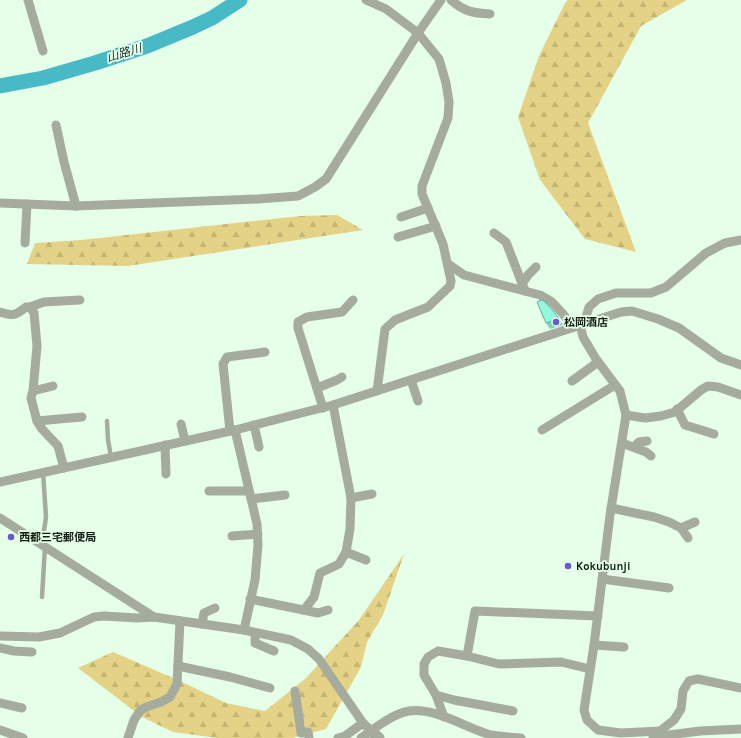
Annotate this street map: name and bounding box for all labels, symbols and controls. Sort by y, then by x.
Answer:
water label: 山路川 [105,40,145,65]
place label: 松岡酒店 [564,316,608,329]
marker: 松岡酒店 [551,317,561,327]
place label: 西都三宅郵便局 [19,531,96,544]
marker: 西都三宅郵便局 [6,532,16,542]
place label: Kokubunji [576,560,631,573]
marker: Kokubunji [563,561,573,571]

